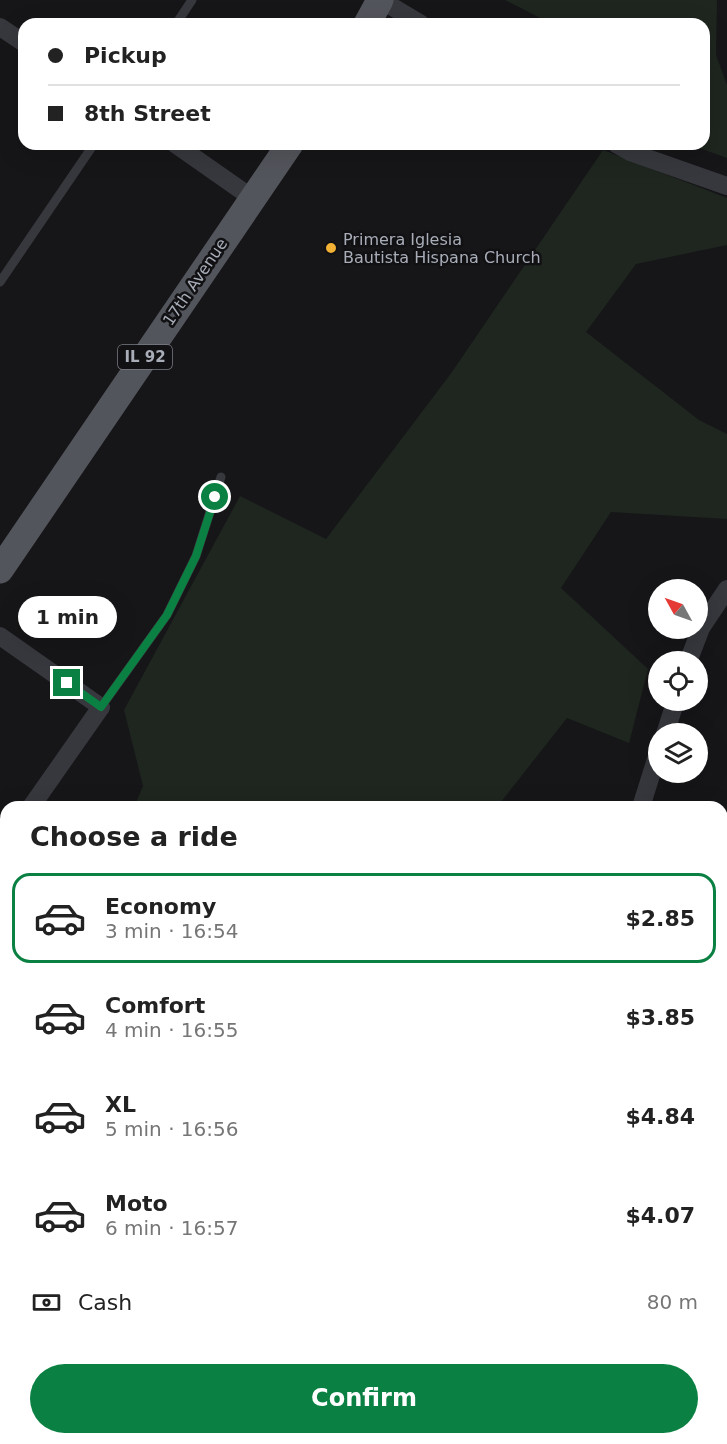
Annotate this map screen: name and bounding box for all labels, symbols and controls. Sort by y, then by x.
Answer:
text: Pickup [84,43,167,68]
text: 8th Street [84,101,211,126]
place label: Primera Iglesia Bautista Hispana Church [343,230,541,267]
street label: 17th Avenue [159,235,231,329]
marker: Primera Iglesia Bautista Hispana Church [324,241,338,255]
road number: IL 92 [118,345,172,369]
route start [201,483,228,510]
north arrow [648,579,708,639]
map controls [648,579,708,783]
callout: 1 min [17,596,116,638]
text: 1 min [36,605,99,629]
button: locate [648,651,708,711]
route end [53,669,80,696]
button: layers [648,723,708,783]
text: Choose a ride [30,821,238,852]
icon: car [33,891,87,945]
text: Economy [105,894,216,919]
text: $2.85 [625,906,695,931]
text: 3 min · 16:54 [105,919,239,943]
icon: car [33,990,87,1044]
text: Comfort [105,993,205,1018]
text: $3.85 [625,1005,695,1030]
text: 4 min · 16:55 [105,1018,239,1042]
icon: car [33,1089,87,1143]
text: XL [105,1092,136,1117]
text: $4.84 [625,1104,695,1129]
text: 5 min · 16:56 [105,1117,239,1141]
icon: car [33,1188,87,1242]
text: Moto [105,1191,168,1216]
text: $4.07 [625,1203,695,1228]
text: 6 min · 16:57 [105,1216,239,1240]
icon: cash [30,1286,63,1319]
text: Cash [78,1290,132,1315]
text: 80 m [647,1290,698,1314]
button: Confirm [30,1364,698,1433]

